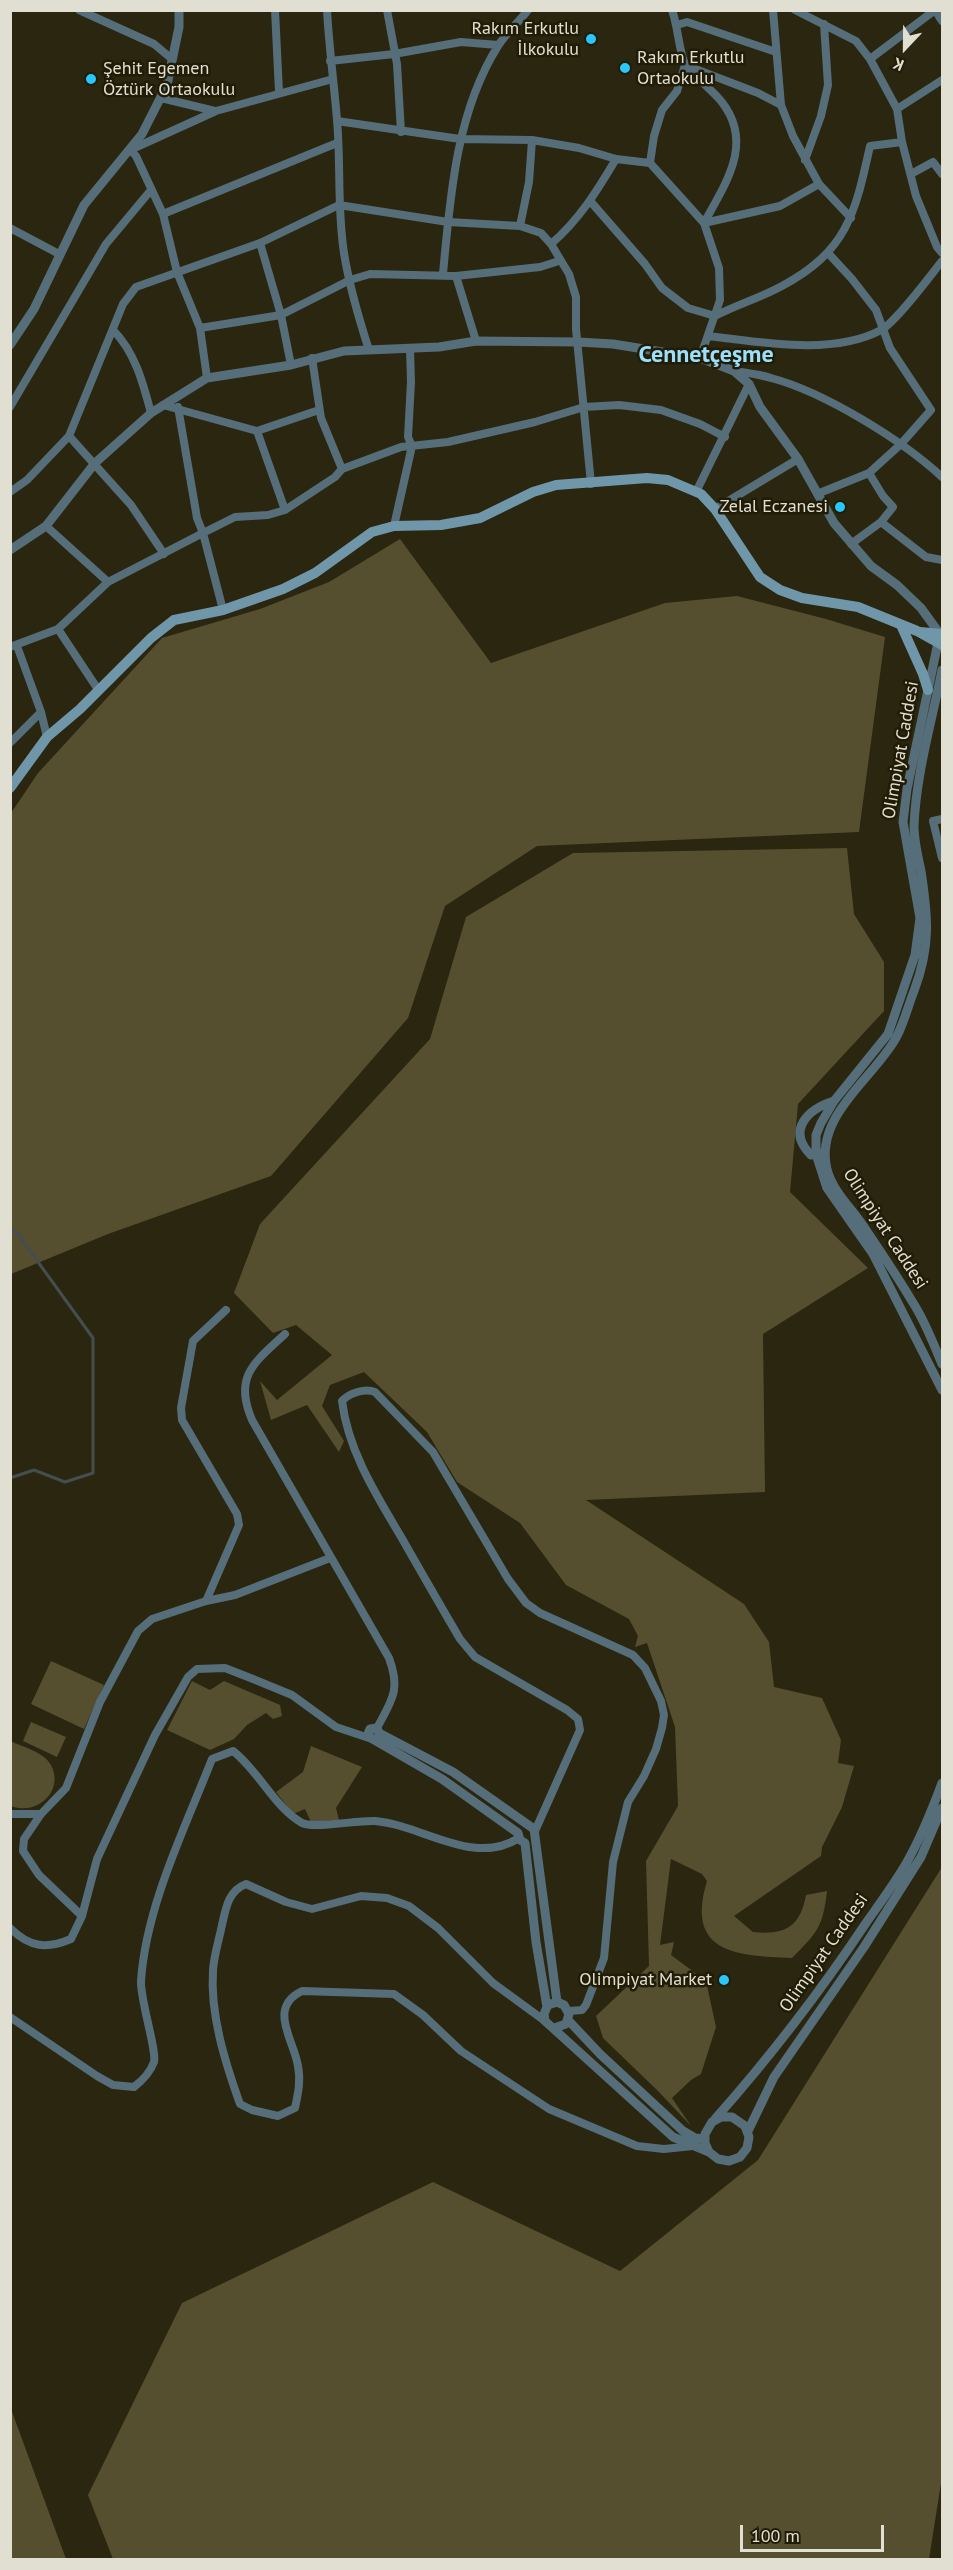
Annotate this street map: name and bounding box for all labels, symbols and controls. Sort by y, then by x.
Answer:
place label: Rakım Erkutlu İlkokulu [472,18,579,60]
north arrow [875,18,935,78]
marker: Rakım Erkutlu İlkokulu [584,32,598,46]
place label: Rakım Erkutlu Ortaokulu [637,47,744,90]
text: K [890,54,907,76]
place label: Şehit Egemen Öztürk Ortaokulu [103,58,235,100]
marker: Rakım Erkutlu Ortaokulu [618,61,632,75]
marker: Şehit Egemen Öztürk Ortaokulu [84,72,98,86]
district label: Cennetçeşme [638,341,774,369]
place label: Zelal Eczanesi [720,496,828,518]
marker: Zelal Eczanesi [833,500,847,514]
street label: Olimpiyat Caddesi [878,679,924,821]
street label: Olimpiyat Caddesi [838,1165,932,1293]
street label: Olimpiyat Caddesi [775,1890,873,2016]
place label: Olimpiyat Market [579,1969,712,1991]
marker: Olimpiyat Market [717,1973,731,1987]
scale bar [743,2513,887,2551]
text: 100 m [751,2524,800,2547]

